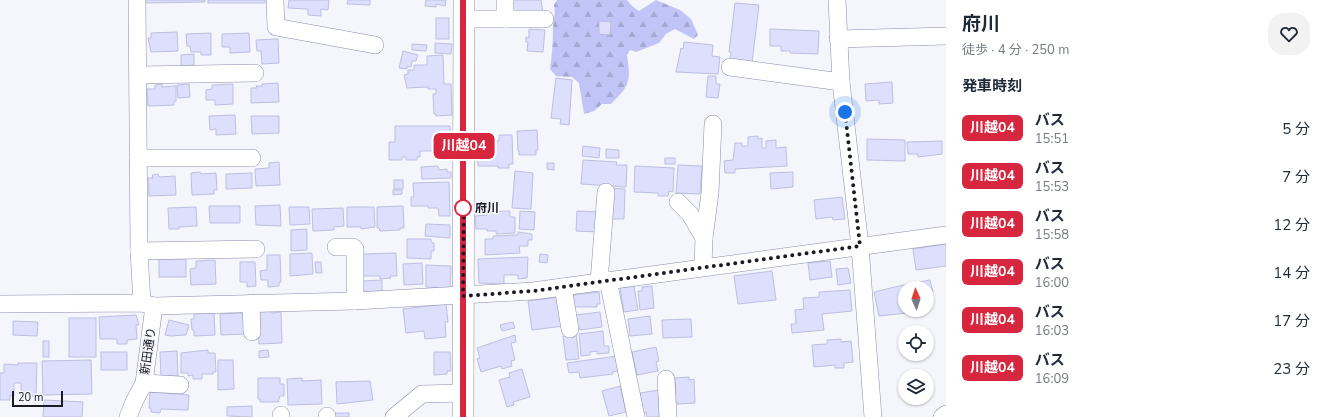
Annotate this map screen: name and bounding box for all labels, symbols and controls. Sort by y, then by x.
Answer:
text: 府川 [962,11,1000,37]
button: heart [1268,13,1310,55]
text: 徒歩 · 4 分 · 250 m [962,41,1069,59]
text: 発車時刻 [962,76,1022,96]
your location [835,102,855,122]
text: バス [1035,110,1065,130]
text: 川越04 [970,118,1015,137]
text: 5 分 [1282,119,1310,139]
text: 15:51 [1035,130,1069,148]
line badge: 川越04 [436,133,492,159]
text: 川越04 [442,136,486,155]
text: バス [1035,158,1065,178]
text: 川越04 [970,166,1015,185]
text: 7 分 [1282,167,1310,187]
text: 15:53 [1035,178,1069,196]
marker: 府川 [454,199,472,217]
place label: 府川 [475,200,499,216]
text: バス [1035,206,1065,226]
text: 川越04 [970,214,1015,233]
text: 12 分 [1273,215,1310,235]
text: 15:58 [1035,226,1069,244]
text: バス [1035,254,1065,274]
text: 川越04 [970,262,1015,281]
text: 14 分 [1273,263,1310,283]
text: 16:00 [1035,274,1069,292]
north arrow [898,281,934,317]
map controls [898,281,934,405]
text: バス [1035,302,1065,322]
text: 川越04 [970,310,1015,329]
text: 17 分 [1273,311,1310,331]
text: 16:03 [1035,322,1069,340]
button: locate [898,325,934,361]
street label: 新田通り [137,326,159,376]
text: バス [1035,350,1065,370]
text: 川越04 [970,358,1015,377]
text: 23 分 [1273,359,1310,379]
button: layers [898,369,934,405]
text: 16:09 [1035,370,1069,388]
scale bar [12,389,63,408]
text: 20 m [18,390,43,405]

